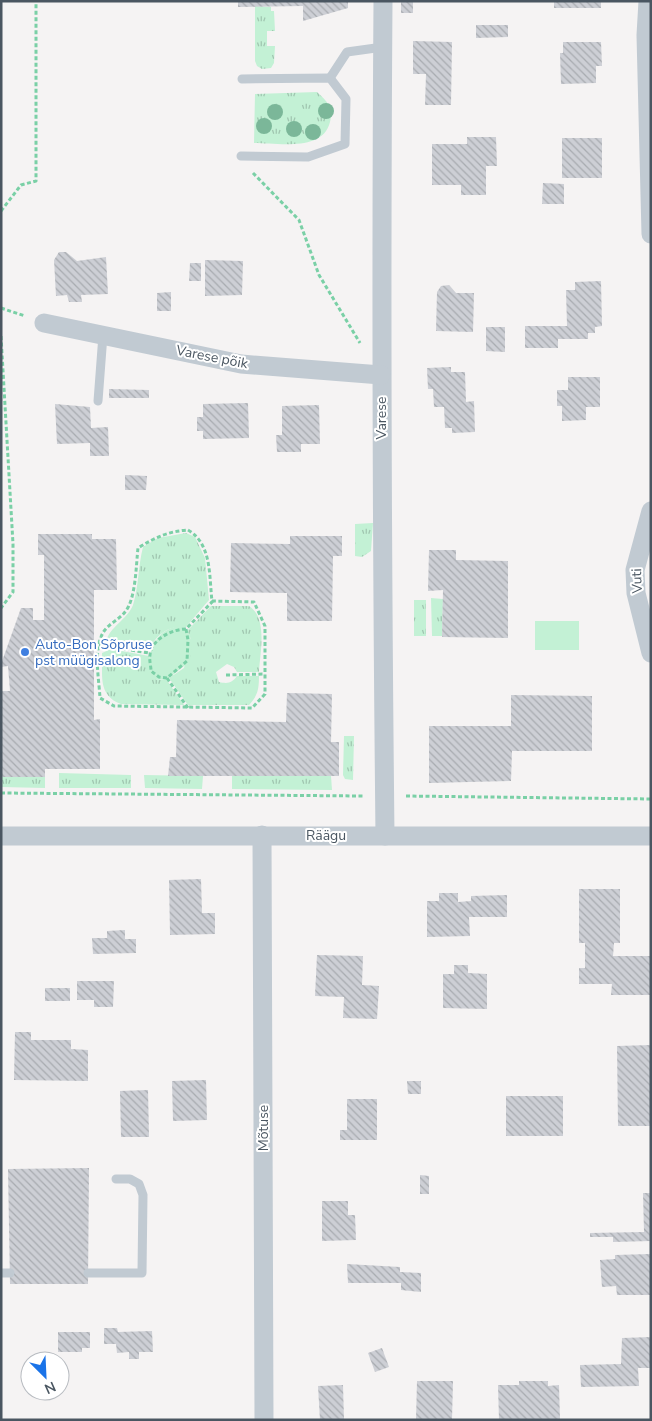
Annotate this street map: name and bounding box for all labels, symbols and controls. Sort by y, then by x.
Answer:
street label: Varese põik [174,341,250,373]
street label: Varese [372,397,391,440]
street label: Vuti [627,568,647,595]
place label: Auto-Bon Sõpruse pst müügisalong [35,635,152,670]
marker: Auto-Bon Sõpruse pst müügisalong [19,646,31,658]
street label: Räägu [306,826,346,845]
street label: Mõtuse [254,1105,273,1151]
north arrow [20,1351,70,1401]
text: N [41,1377,59,1398]

